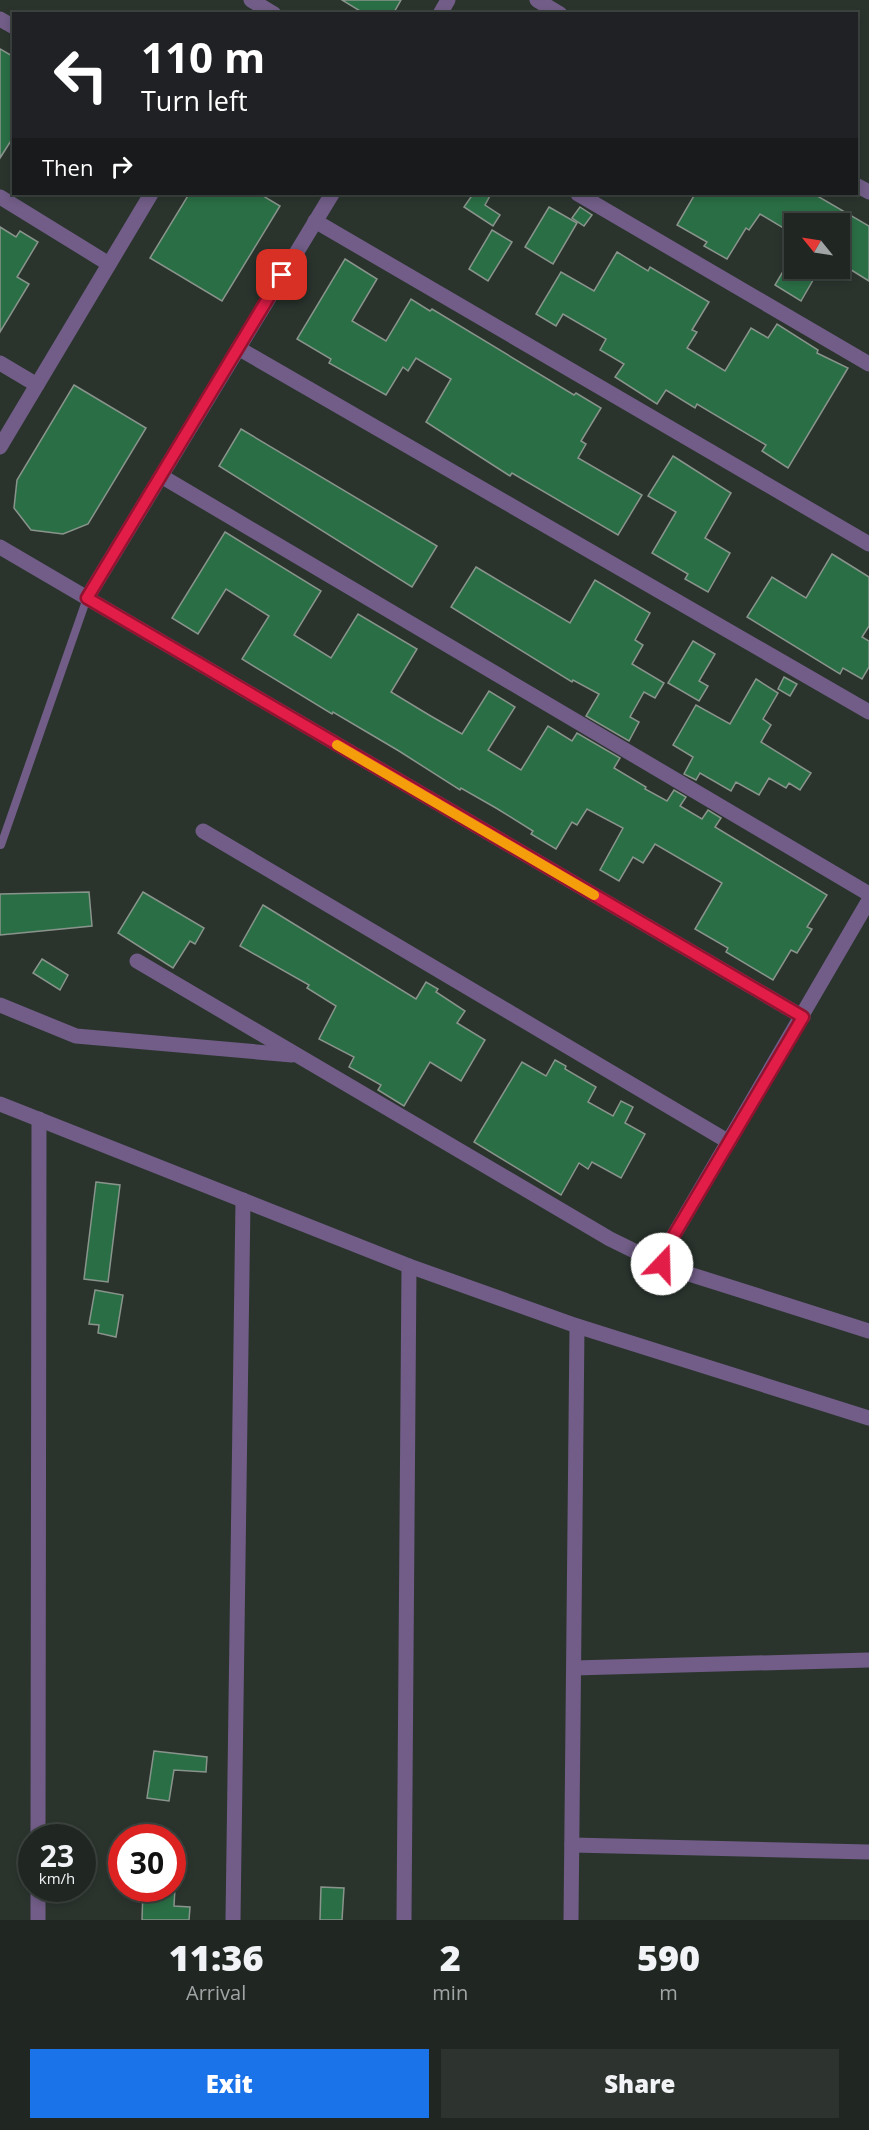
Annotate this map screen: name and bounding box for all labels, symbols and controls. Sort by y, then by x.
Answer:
text: 110 m [141,28,265,85]
icon: left [42,36,120,114]
text: Turn left [141,82,248,119]
icon: right [105,150,138,183]
text: Then [42,152,93,182]
north arrow [784,213,850,279]
map controls [784,213,850,279]
pin [256,249,307,300]
icon: arrive [265,258,298,291]
position arrow [630,1232,694,1296]
speed limit sign: 30 [108,1824,186,1902]
text: 23 [40,1835,74,1876]
text: km/h [39,1868,75,1888]
text: 11:36 [169,1933,264,1982]
text: 2 [440,1933,461,1982]
text: 590 [637,1933,700,1982]
text: Arrival [186,1979,246,2006]
text: min [432,1979,468,2006]
text: m [659,1979,678,2006]
button: Exit [30,2049,429,2118]
button: Share [441,2049,839,2118]

